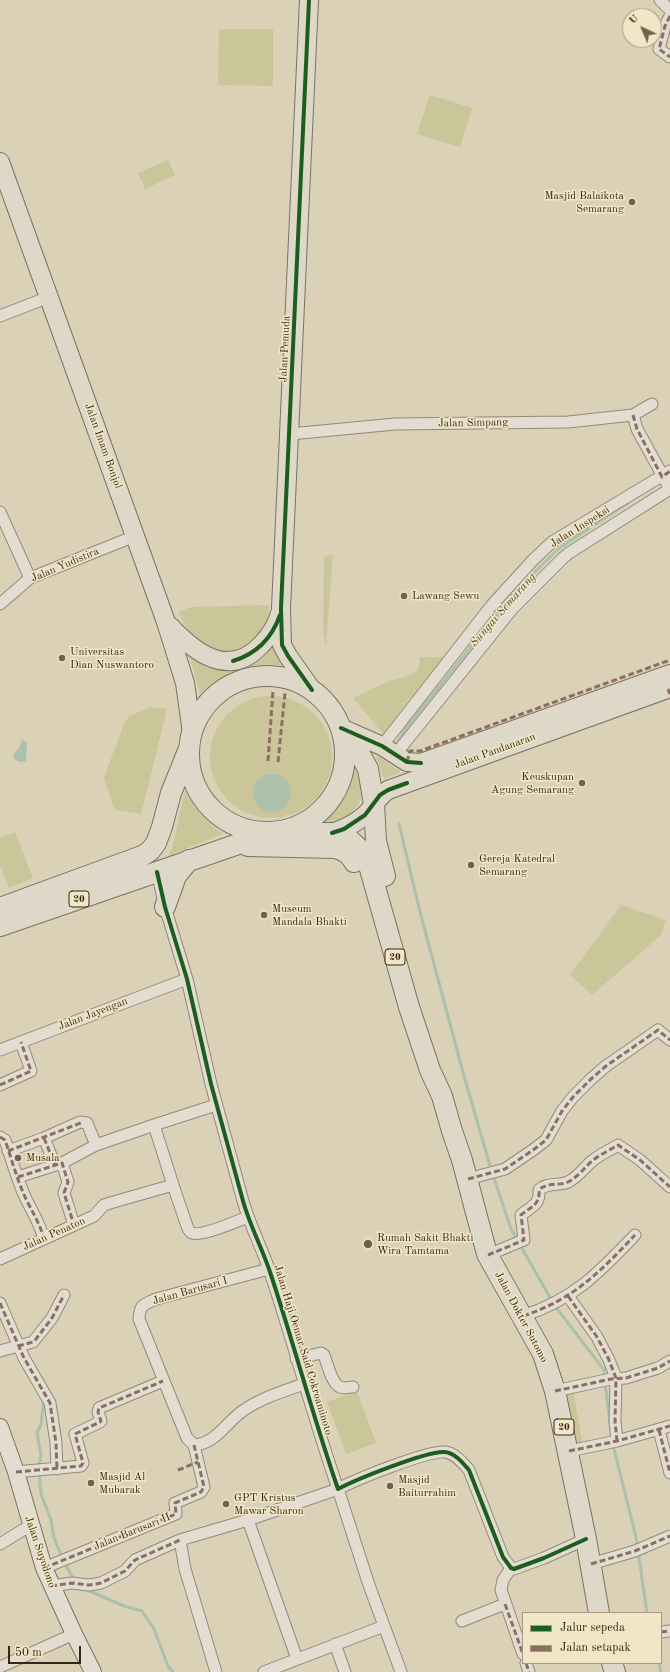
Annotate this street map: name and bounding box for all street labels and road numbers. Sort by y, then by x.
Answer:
street label: Jalan Pemuda [277,315,293,383]
street label: Jalan Imam Bonjol [81,401,125,491]
street label: Jalan Simpang [438,416,508,430]
street label: Jalan Inspeksi [548,503,612,551]
street label: Jalan Yudistira [29,545,101,585]
street label: Jalan Pandanaran [453,730,537,772]
road number: 20 [69,891,89,907]
road number: 20 [385,949,405,965]
street label: Jalan Jayengan [56,995,130,1033]
street label: Jalan Penaton [21,1214,87,1254]
street label: Jalan Haji Oemar Said Cokroaminoto [271,1263,335,1437]
street label: Jalan Dokter Sutomo [491,1269,551,1365]
street label: Jalan Barusari I [151,1274,229,1308]
road number: 20 [554,1419,574,1435]
street label: Jalan Barusari II [92,1511,172,1553]
street label: Jalan Suyodono [22,1514,58,1590]

